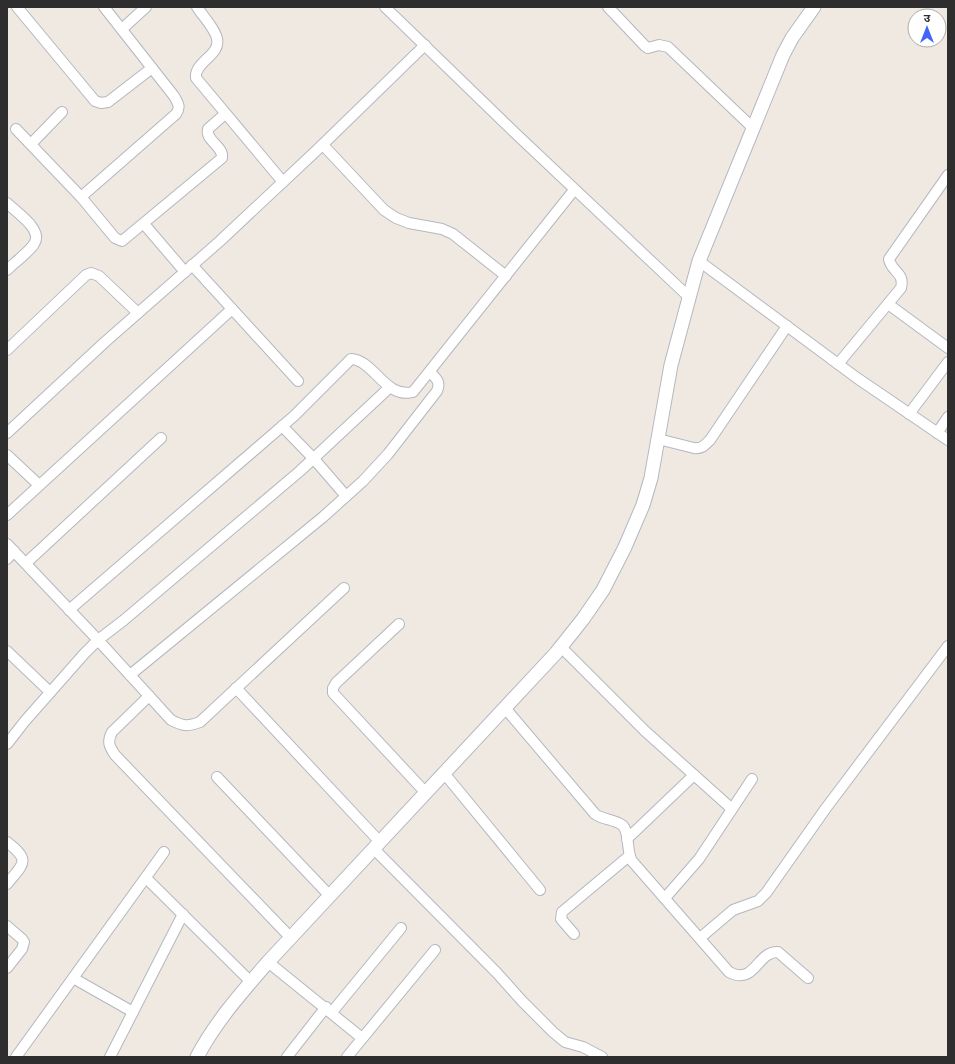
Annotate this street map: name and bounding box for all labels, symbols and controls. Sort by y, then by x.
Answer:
north arrow [907,8,947,48]
text: उ [924,11,931,25]

